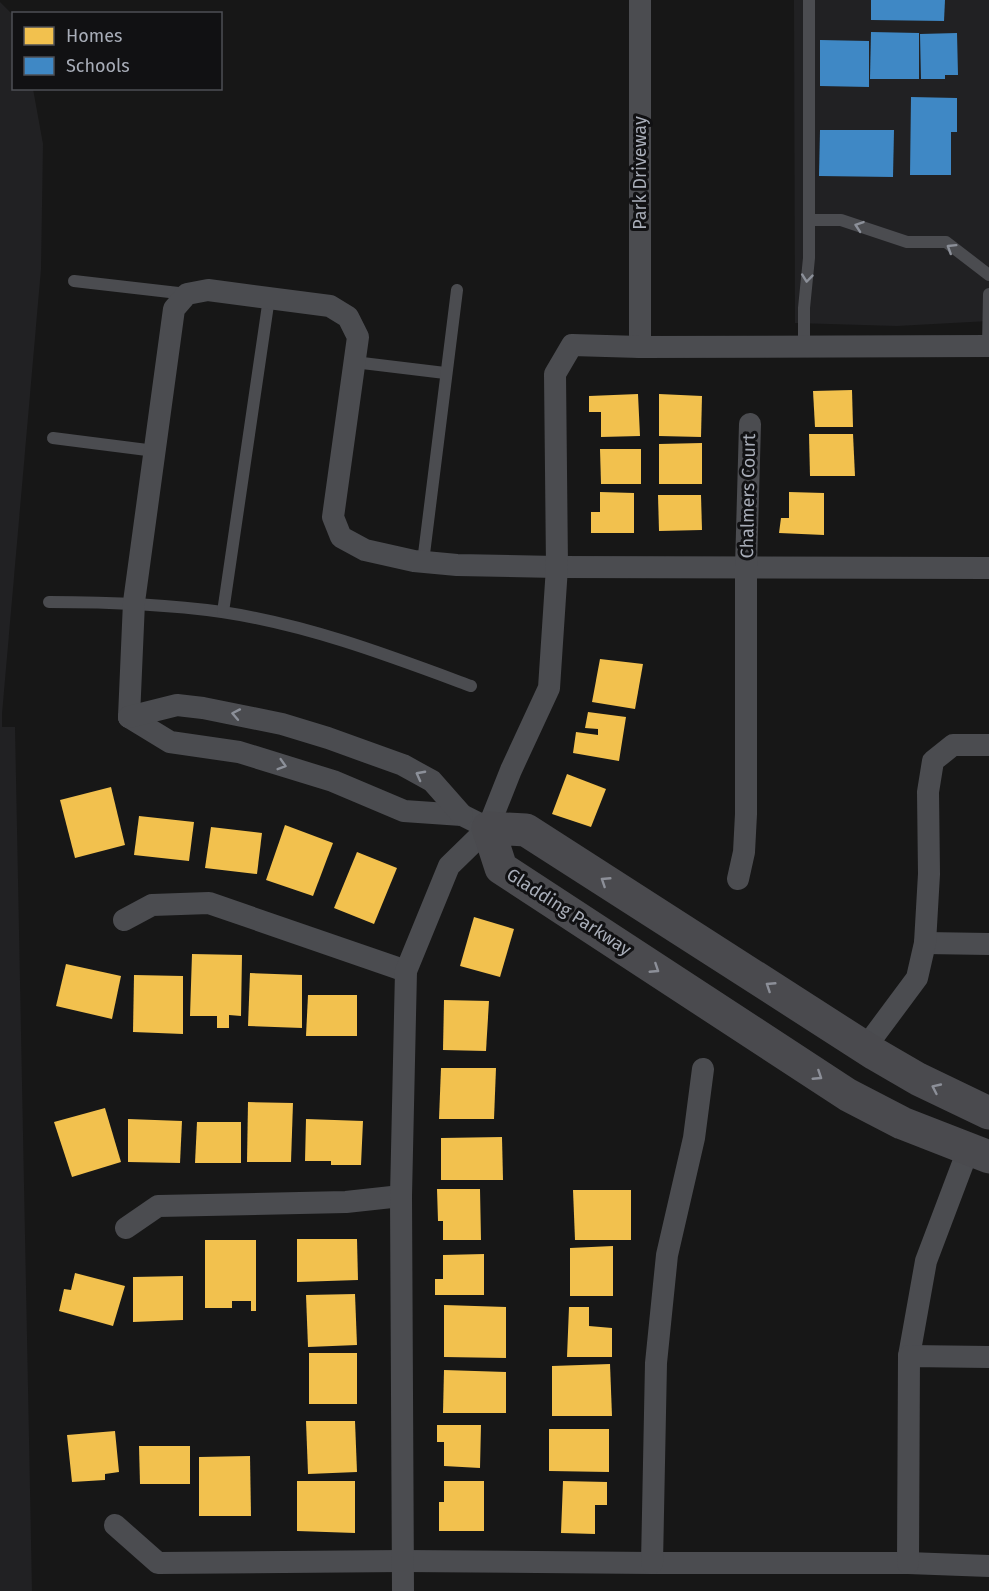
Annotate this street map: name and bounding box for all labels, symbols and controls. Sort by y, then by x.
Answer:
legend [12,12,222,90]
text: Homes [66,25,122,47]
text: Schools [66,55,130,77]
street label: Park Driveway [629,116,651,230]
one-way arrow [854,220,865,233]
one-way arrow [947,244,958,255]
one-way arrow [801,274,814,283]
street label: Chalmers Court [736,433,760,558]
one-way arrow [231,708,240,720]
one-way arrow [276,758,287,770]
one-way arrow [416,771,427,782]
street label: Gladding Parkway [503,864,636,961]
one-way arrow [601,878,612,889]
one-way arrow [648,962,659,973]
one-way arrow [765,983,776,994]
one-way arrow [811,1069,822,1080]
one-way arrow [932,1083,943,1095]

